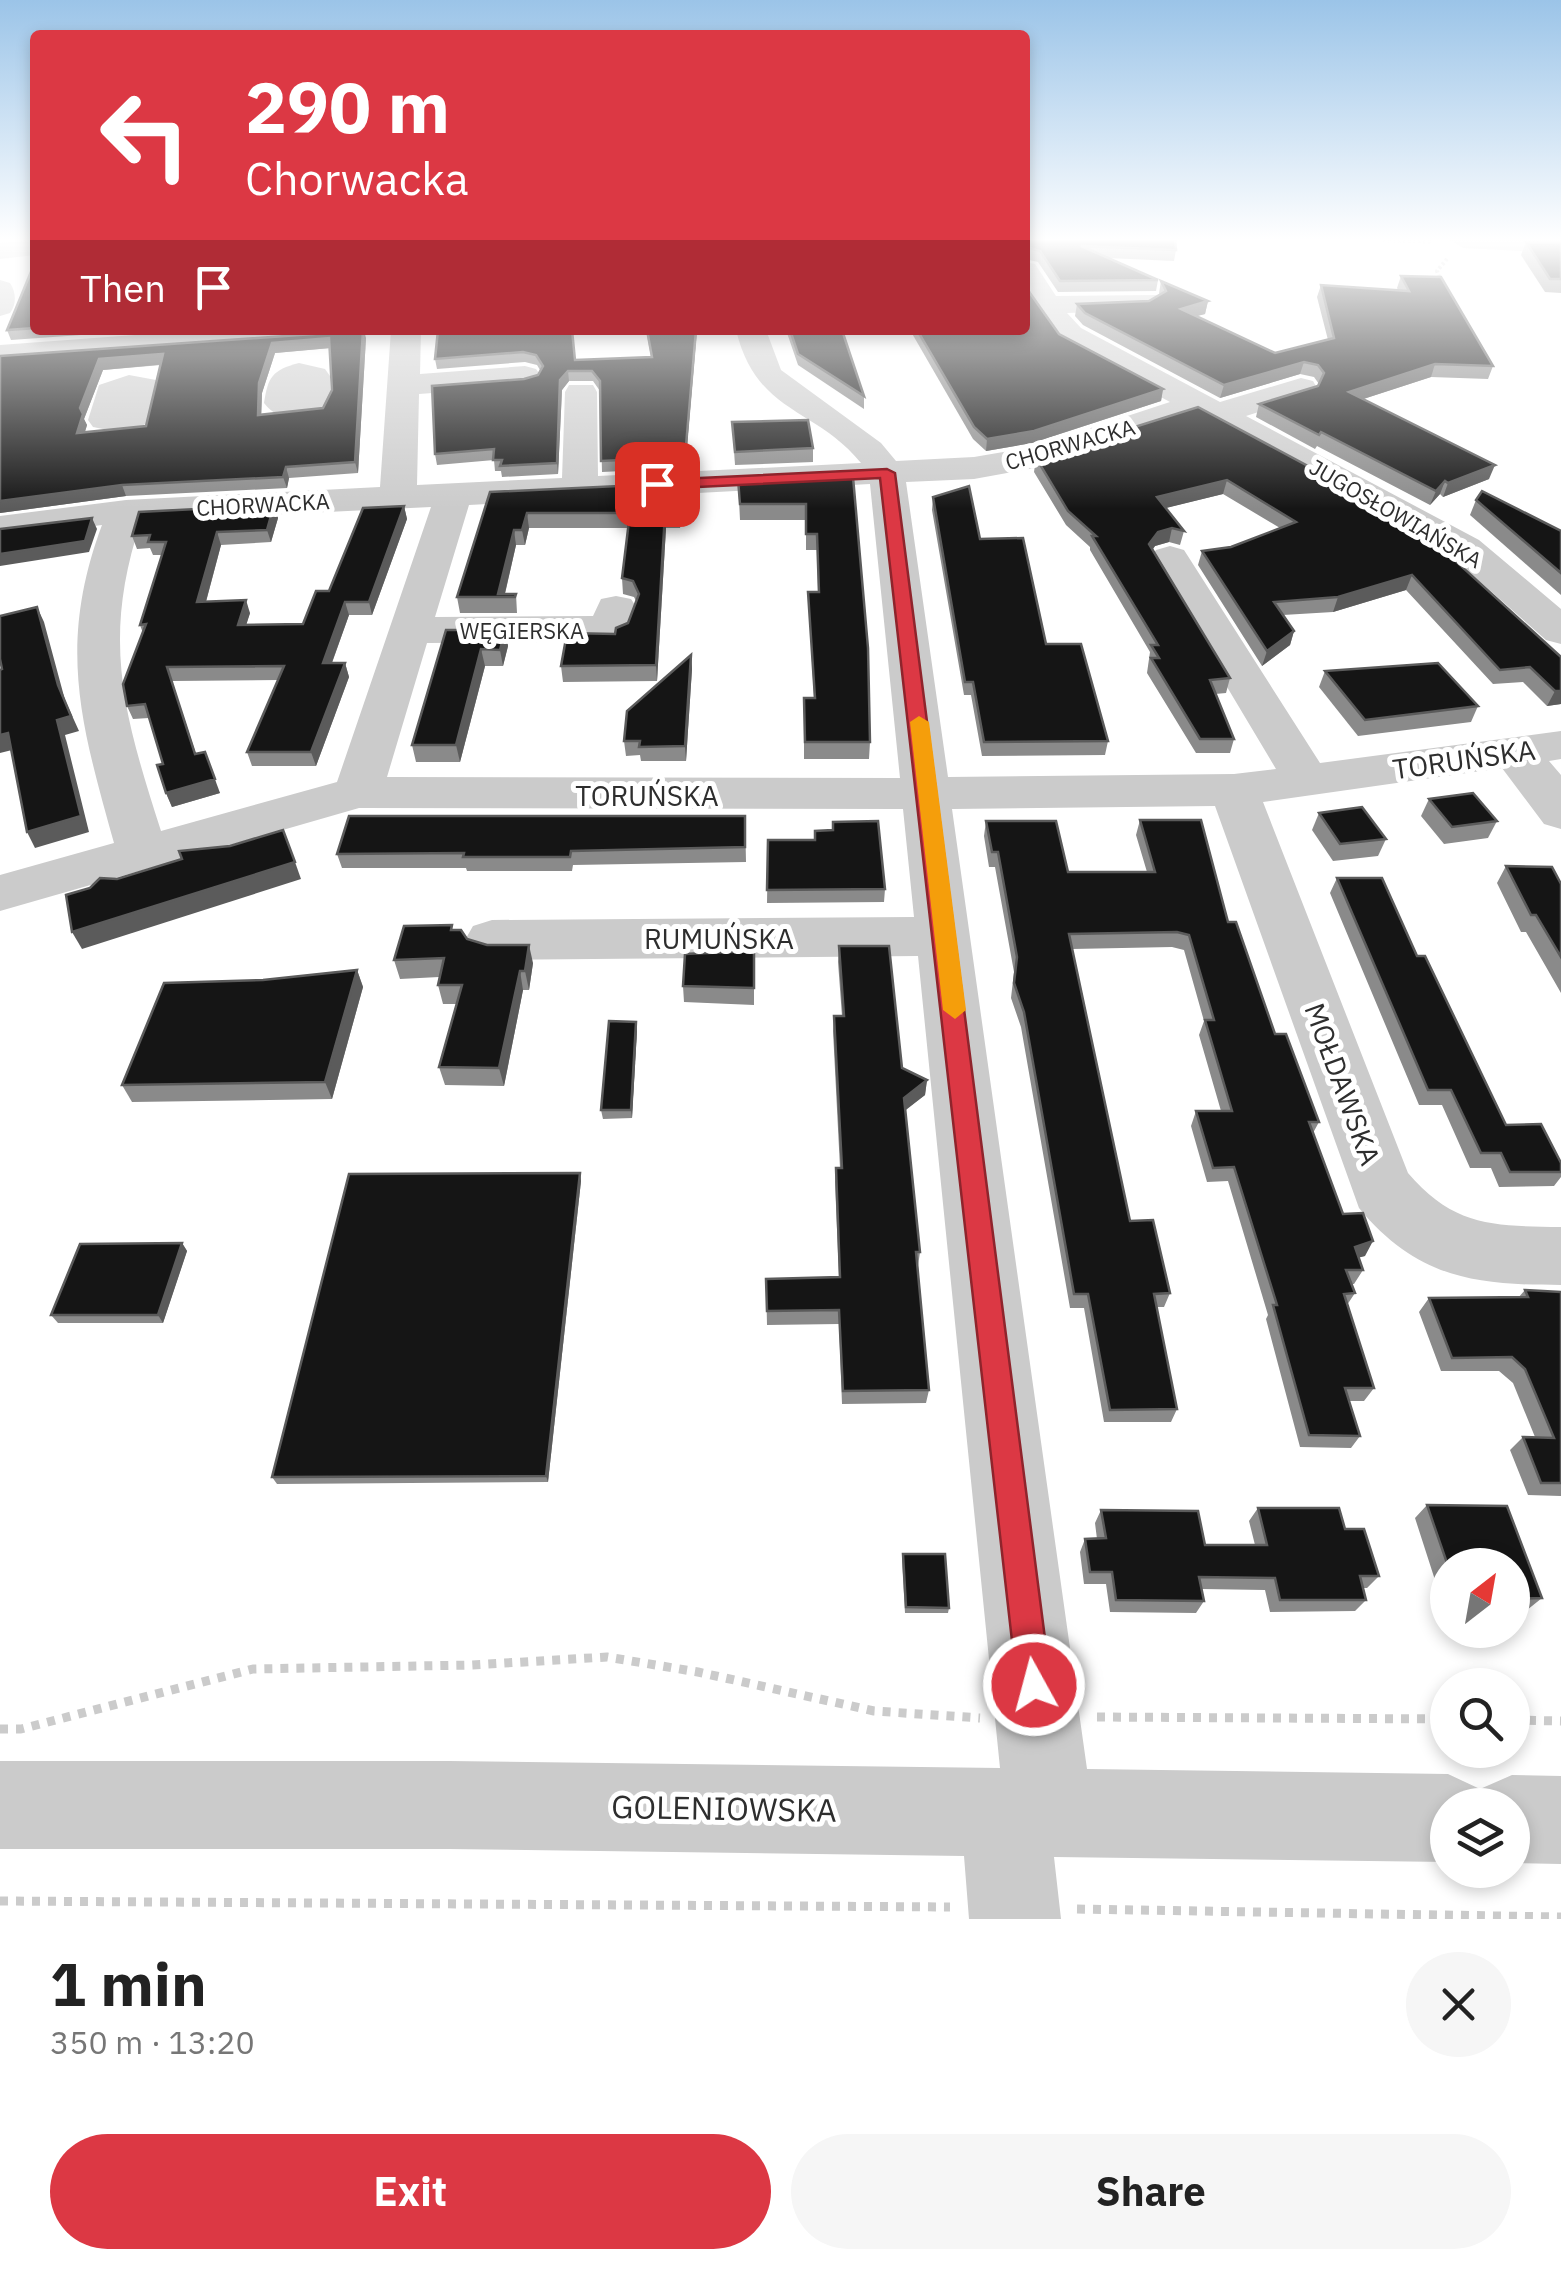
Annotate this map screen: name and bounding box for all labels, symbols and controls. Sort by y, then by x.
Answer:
text: 290 m [245,61,450,152]
icon: left [80,70,210,200]
text: Chorwacka [245,149,469,207]
icon: arrive [186,260,241,315]
text: Then [80,263,166,312]
street label: CHORWACKA [1002,412,1138,476]
pin [615,442,700,527]
street label: JUGOSŁOWIAŃSKA [1304,452,1488,574]
icon: arrive [630,457,685,512]
street label: CHORWACKA [195,486,331,522]
street label: WĘGIERSKA [460,616,584,645]
street label: TORUŃSKA [1390,731,1538,787]
street label: TORUŃSKA [575,777,719,814]
street label: RUMUŃSKA [644,920,794,957]
street label: MOŁDAWSKA [1297,998,1389,1170]
north arrow [1430,1548,1530,1648]
map controls [1430,1548,1530,1888]
position arrow [982,1633,1086,1737]
button: search [1430,1668,1530,1768]
street label: GOLENIOWSKA [611,1785,837,1831]
button: layers [1430,1788,1530,1888]
text: 1 min [50,1944,207,2023]
button: close [1406,1952,1511,2057]
text: 350 m · 13:20 [50,2021,255,2063]
button: Exit [50,2134,771,2249]
button: Share [791,2134,1511,2249]

